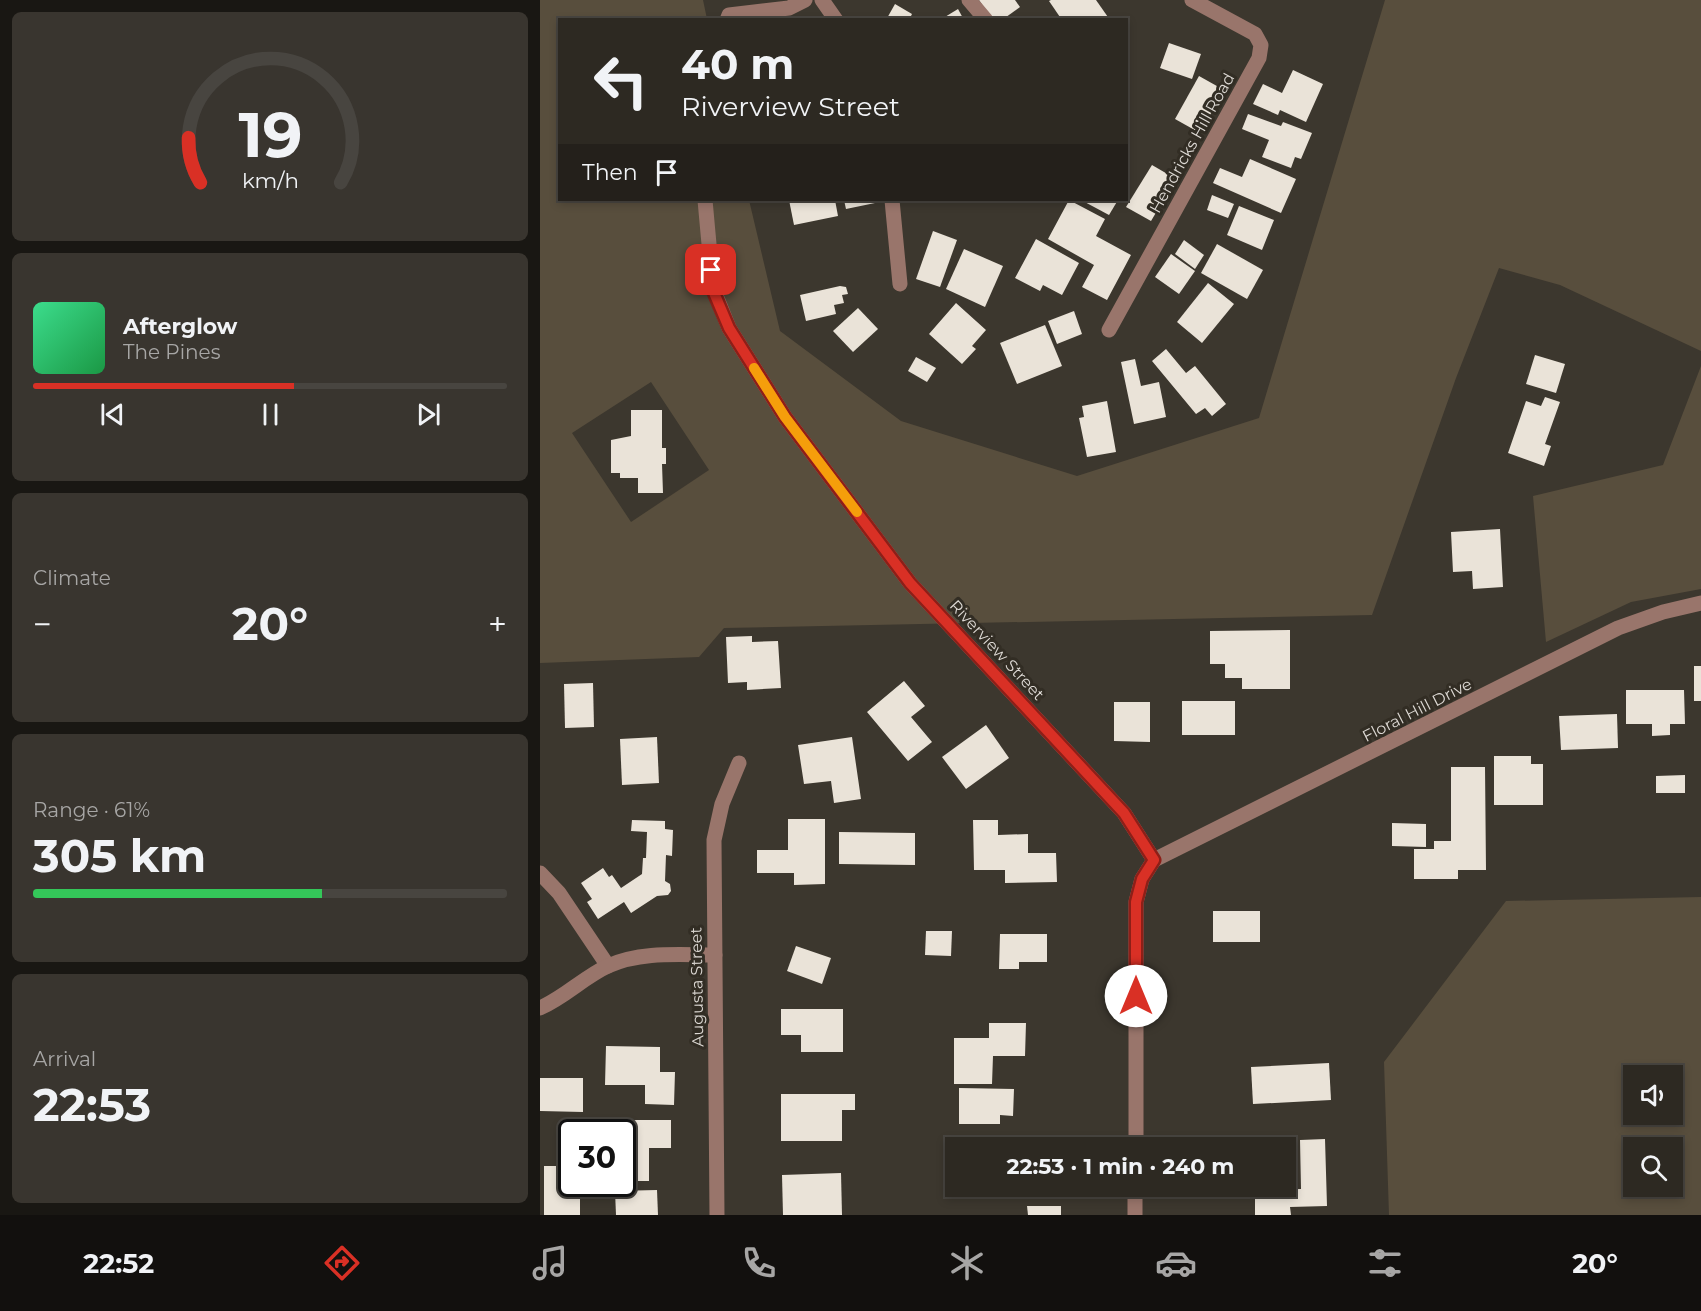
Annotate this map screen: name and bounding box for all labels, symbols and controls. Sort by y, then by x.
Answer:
text: 40 m [681,38,794,90]
icon: left [582,42,660,120]
street label: Hendricks Hill Road [1146,70,1238,216]
text: Riverview Street [681,90,900,123]
text: 19 [238,97,302,173]
icon: arrive [650,156,683,189]
text: Then [582,159,638,186]
text: km/h [241,168,299,194]
pin [685,244,736,295]
icon: arrive [694,253,727,286]
text: Afterglow [123,313,237,340]
text: The Pines [123,340,220,364]
icon: previous [96,398,129,431]
icon: pause [254,398,287,431]
icon: next [412,398,445,431]
text: Climate [33,566,111,590]
text: 20° [232,596,308,651]
street label: Riverview Street [946,596,1049,704]
text: − [33,604,52,644]
text: + [488,604,507,644]
street label: Floral Hill Drive [1359,674,1475,746]
text: Range · 61% [33,798,150,822]
text: 305 km [33,828,206,883]
street label: Augusta Street [686,926,708,1047]
position arrow [1104,964,1168,1028]
text: Arrival [33,1047,96,1071]
map controls [1623,1065,1683,1197]
button: sound [1623,1065,1683,1125]
text: 22:53 [33,1077,151,1132]
speed limit sign: 30 [558,1119,636,1197]
button: search [1623,1137,1683,1197]
text: 22:53 · 1 min · 240 m [1007,1153,1234,1180]
icon: directions [321,1242,363,1284]
icon: music [529,1242,571,1284]
icon: phone [738,1242,780,1284]
icon: climate [946,1242,988,1284]
icon: car [1155,1242,1197,1284]
icon: filters [1364,1242,1406,1284]
text: 22:52 [83,1247,154,1280]
text: 20° [1572,1247,1618,1280]

